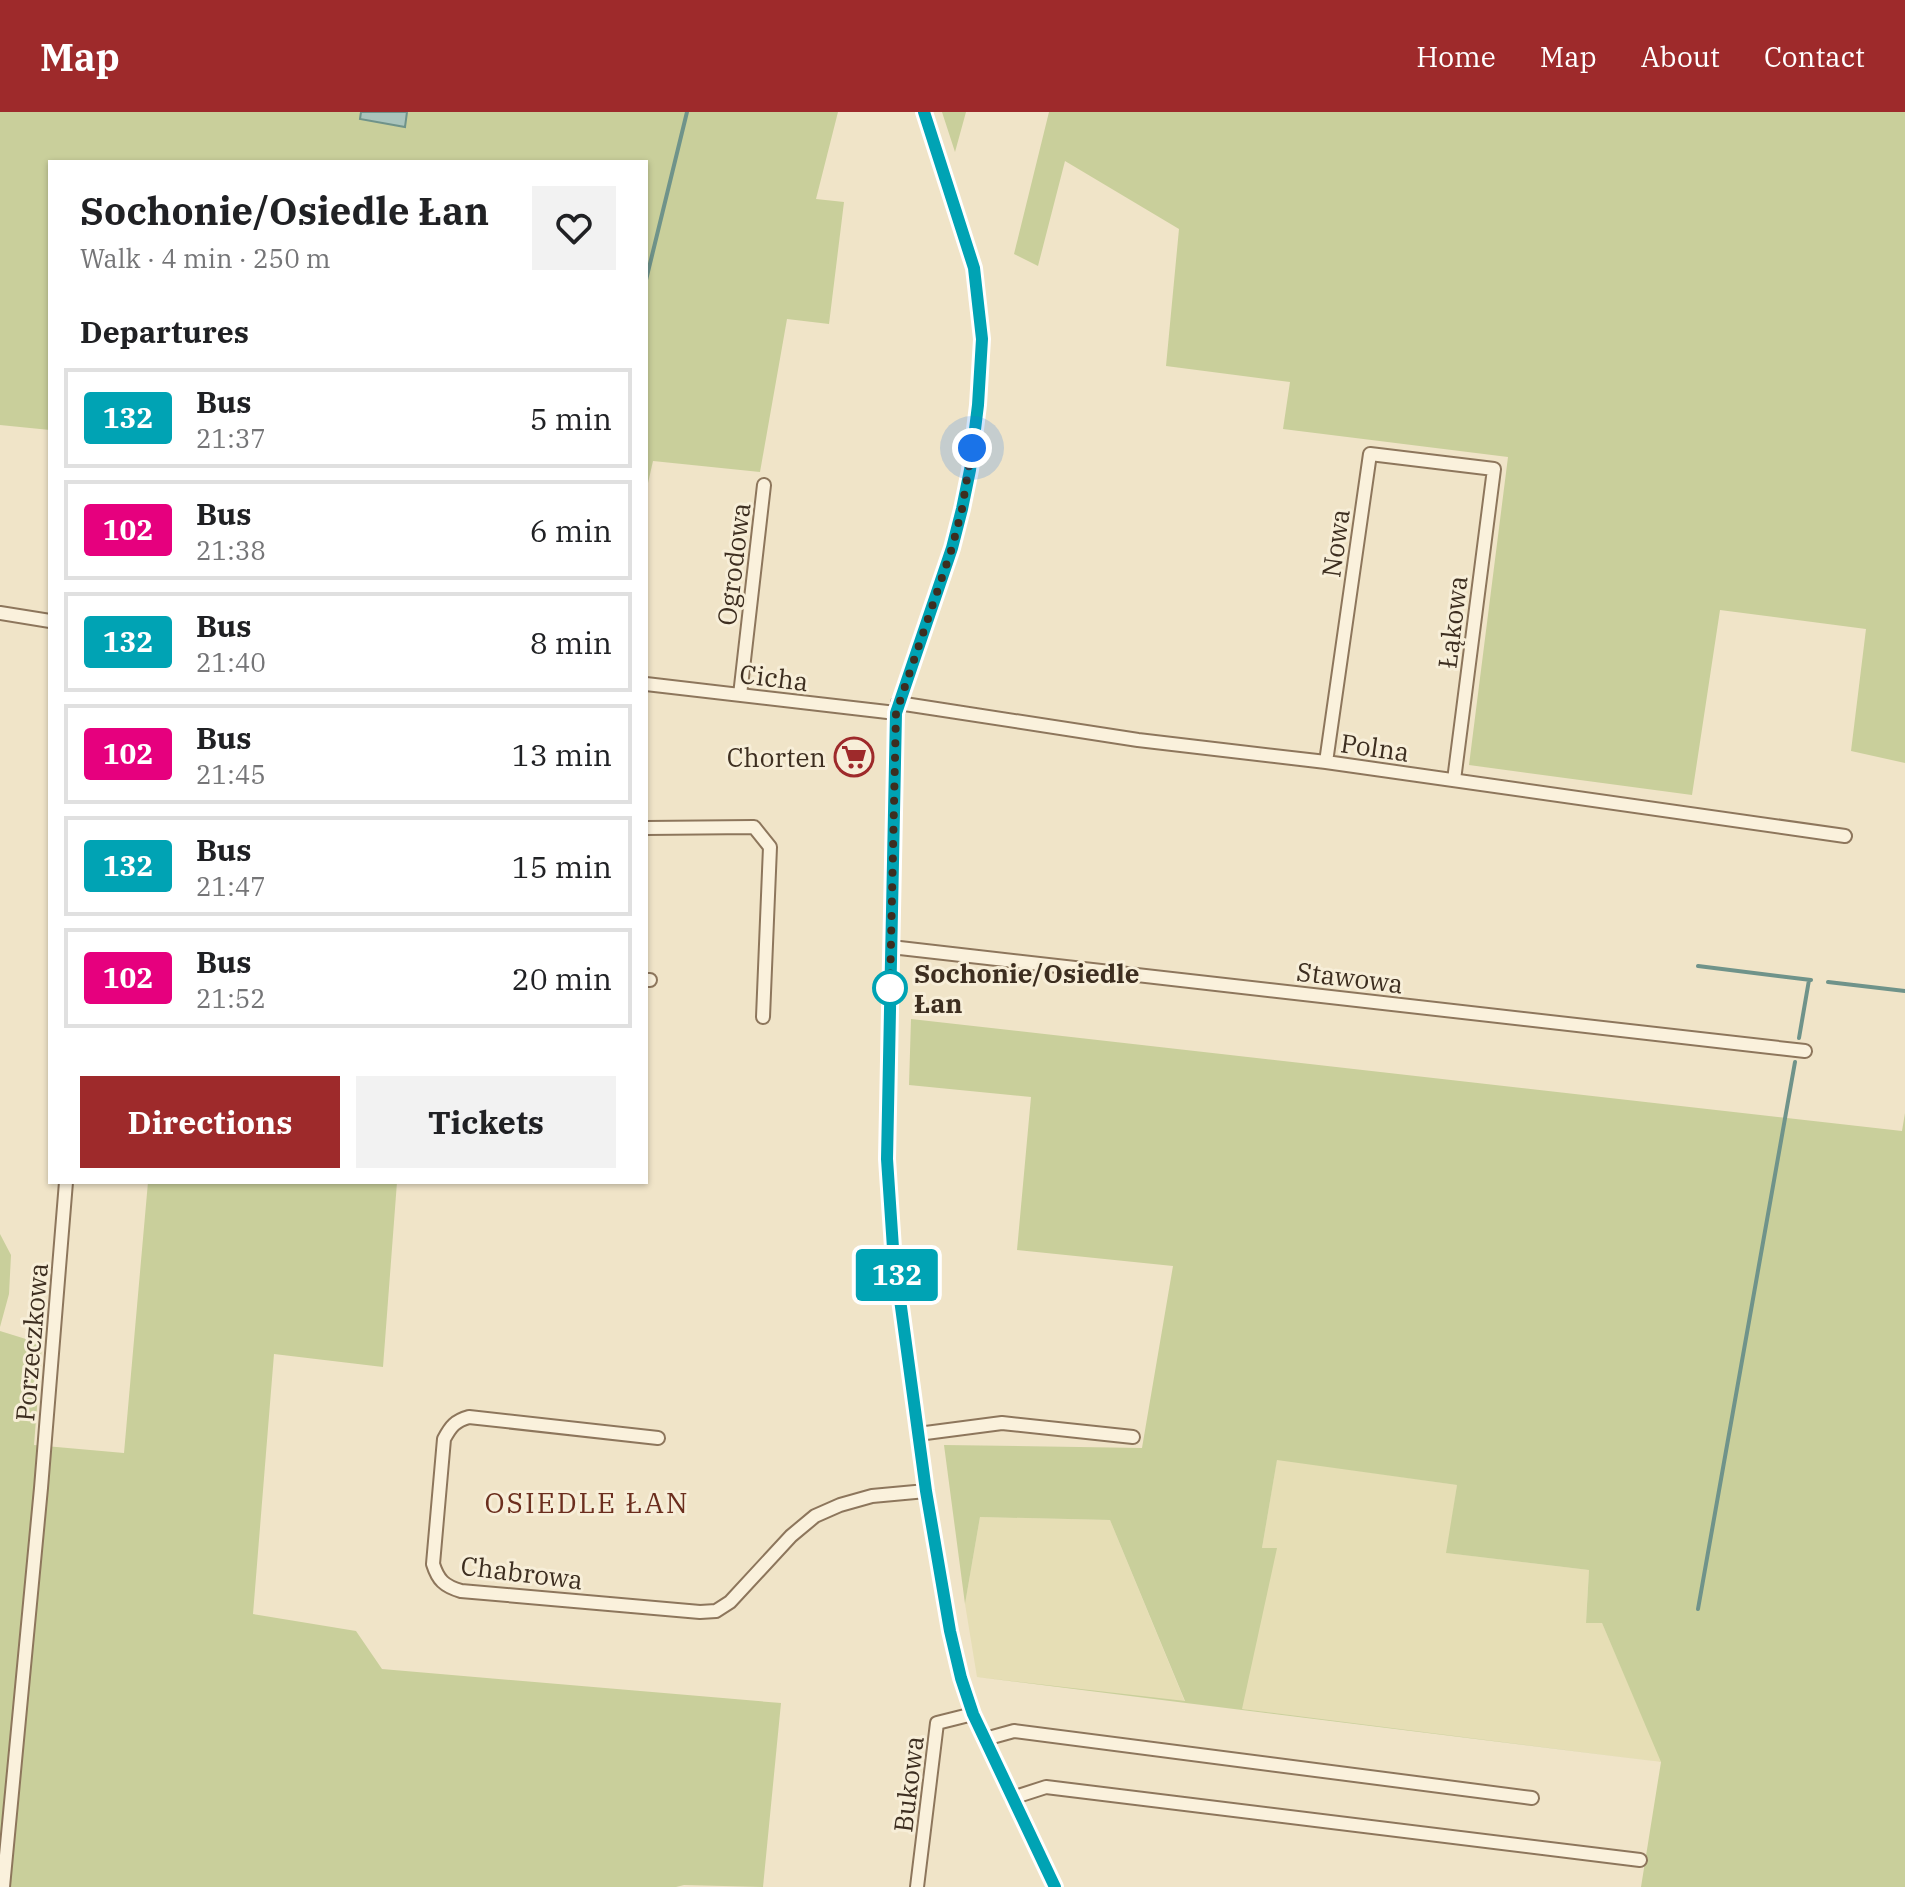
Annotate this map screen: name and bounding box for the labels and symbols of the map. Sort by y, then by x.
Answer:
your location [952,428,992,468]
street label: Ogrodowa [709,501,757,627]
street label: Nowa [1313,507,1357,579]
street label: Łąkowa [1429,574,1475,670]
street label: Cicha [738,656,810,698]
street label: Polna [1338,725,1412,769]
supermarket icon: Chorten [833,736,875,778]
place label: Chorten [727,740,826,774]
street label: Stawowa [1295,954,1405,1000]
place label: Sochonie/Osiedle Łan [914,956,1139,1020]
marker: Sochonie/Osiedle Łan [873,971,907,1005]
line badge: 132 [851,1249,943,1301]
street label: Porzeczkowa [7,1261,55,1423]
district label: OSIEDLE ŁAN [485,1484,689,1521]
street label: Chabrowa [459,1548,585,1596]
street label: Bukowa [885,1734,931,1834]

